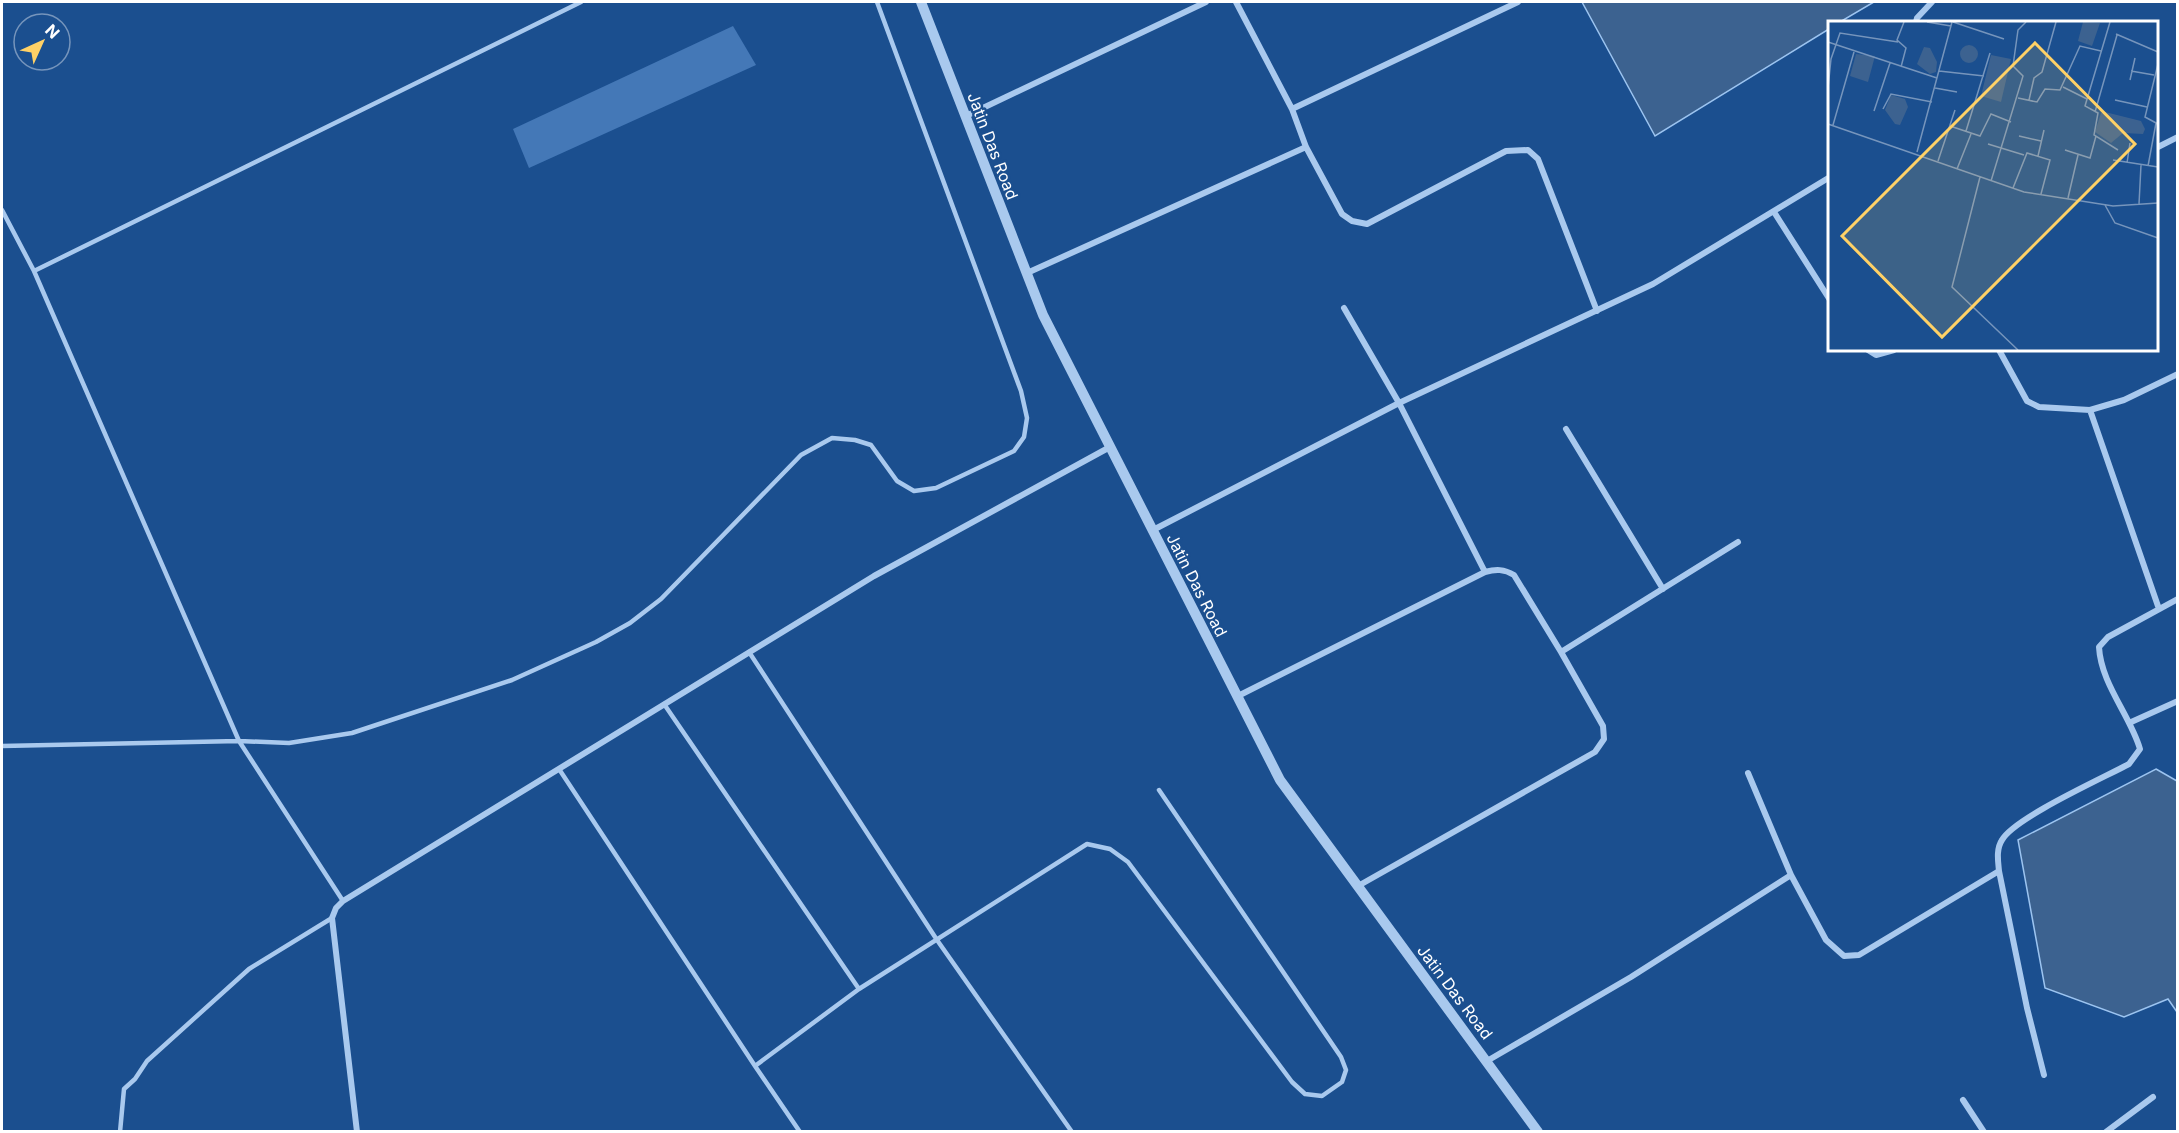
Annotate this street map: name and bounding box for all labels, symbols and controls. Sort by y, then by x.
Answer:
north arrow [12,12,72,72]
text: N [41,20,64,43]
inset map [1828,21,2158,351]
street label: Jatin Das Road [963,90,1023,202]
street label: Jatin Das Road [1162,530,1232,640]
street label: Jatin Das Road [1413,941,1497,1043]

